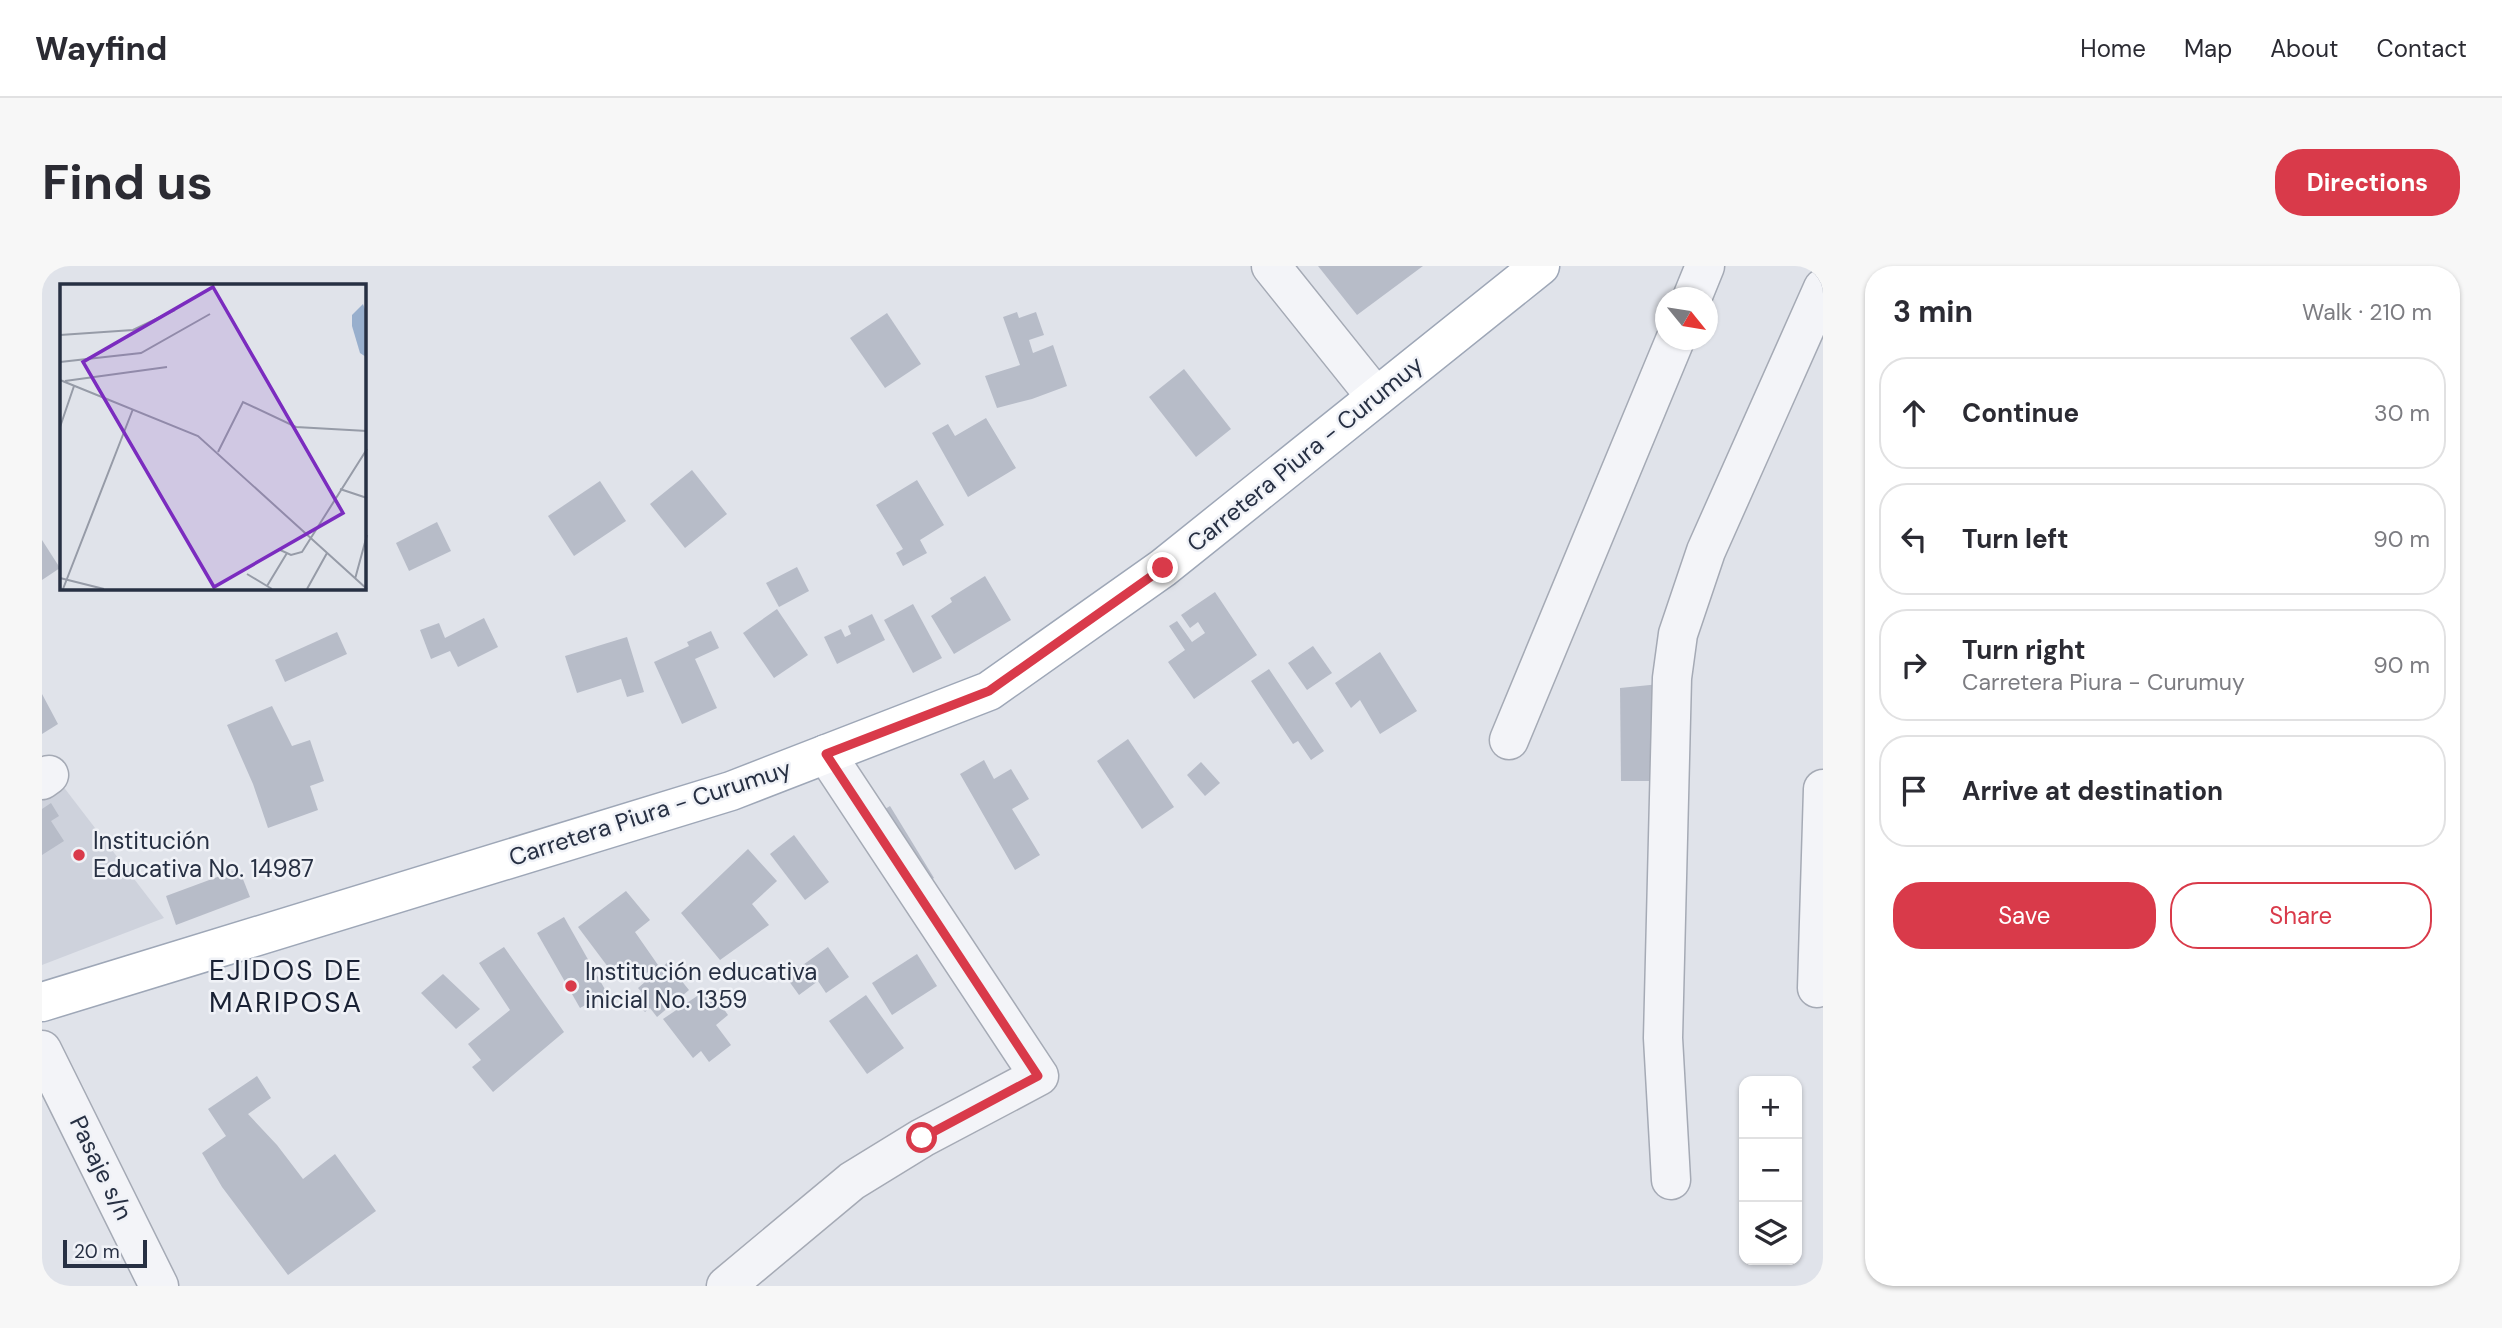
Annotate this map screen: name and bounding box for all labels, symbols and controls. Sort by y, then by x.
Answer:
text: Wayfind [35,27,167,70]
text: Home [2080,33,2146,64]
text: Map [2184,33,2232,64]
text: About [2270,33,2339,64]
text: Contact [2377,33,2467,64]
button: Directions [2275,149,2460,216]
text: Find us [42,150,213,214]
inset map [60,284,366,590]
north arrow [1655,287,1718,350]
text: 3 min [1893,292,1973,331]
text: Walk · 210 m [2302,297,2432,327]
street label: Carretera Piura - Curumuy [1180,349,1429,558]
icon: ahead [1895,394,1933,432]
text: Continue [1962,396,2079,430]
text: 30 m [2374,398,2430,428]
icon: left [1895,520,1933,558]
text: Turn left [1962,522,2069,556]
text: 90 m [2373,524,2430,554]
route end [1147,552,1178,583]
text: Turn right [1962,633,2086,667]
icon: right [1895,646,1933,684]
text: 90 m [2373,650,2430,680]
text: Carretera Piura - Curumuy [1962,667,2245,697]
street label: Carretera Piura - Curumuy [505,752,795,873]
icon: arrive [1895,772,1933,810]
text: Arrive at destination [1962,774,2223,808]
place label: Institución Educativa No. 14987 [93,825,314,884]
marker: Institución Educativa No. 14987 [71,847,87,863]
button: Save [1893,882,2156,949]
button: Share [2170,882,2432,949]
district label: EJIDOS DE MARIPOSA [209,952,363,1021]
place label: Institución educativa inicial No. 1359 [585,956,817,1015]
marker: Institución educativa inicial No. 1359 [563,978,579,994]
map controls [1739,1076,1802,1265]
button: + [1739,1076,1802,1139]
street label: Pasaje s/n [63,1111,140,1225]
route start [906,1122,937,1153]
button: − [1739,1139,1802,1202]
button: layers [1739,1202,1802,1265]
scale bar [63,1237,147,1269]
text: 20 m [74,1239,120,1264]

